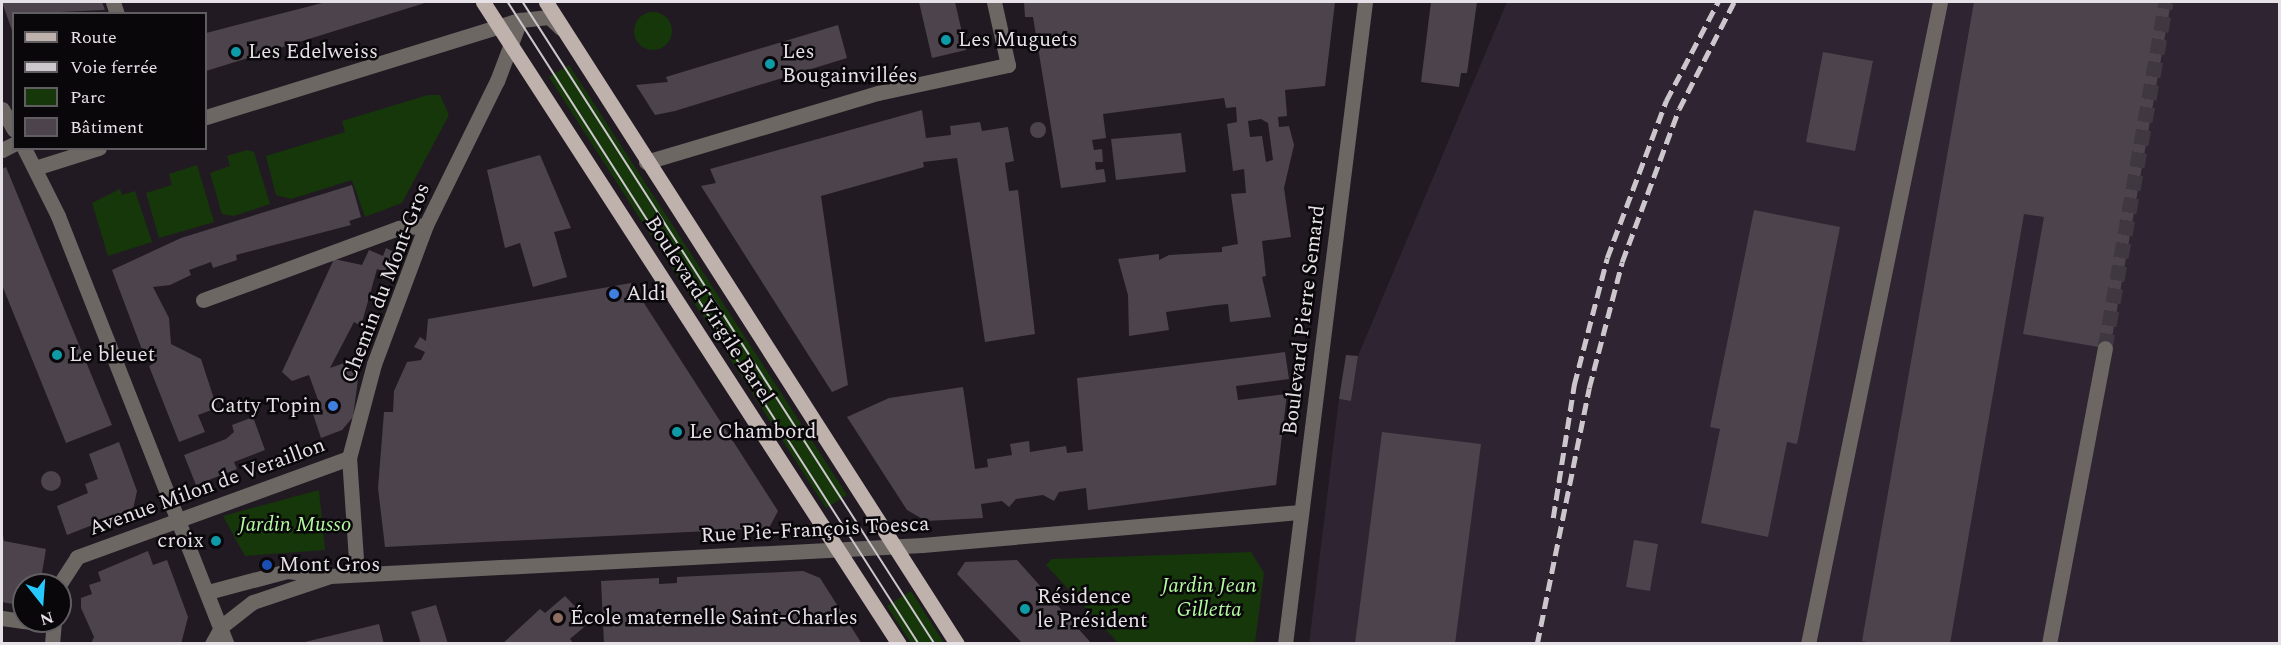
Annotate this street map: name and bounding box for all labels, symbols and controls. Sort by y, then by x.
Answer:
legend [12,12,207,150]
text: Route [70,24,117,51]
place label: Les Muguets [958,27,1078,53]
marker: Les Muguets [939,33,953,47]
place label: Les Edelweiss [248,39,378,65]
place label: Les Bougainvillées [782,39,918,89]
marker: Les Edelweiss [229,45,243,59]
text: Voie ferrée [70,54,158,81]
marker: Les Bougainvillées [763,57,777,71]
text: Parc [70,84,106,111]
text: Bâtiment [70,114,144,141]
street label: Chemin du Mont-Gros [336,180,436,386]
street label: Boulevard Pierre Semard [1277,204,1331,436]
street label: Boulevard Virgile Barel [639,212,779,408]
place label: Aldi [626,281,666,307]
marker: Aldi [607,287,621,301]
place label: Le bleuet [69,342,155,368]
marker: Le bleuet [50,348,64,362]
place label: Catty Topin [210,393,321,419]
marker: Catty Topin [326,399,340,413]
place label: Le Chambord [689,419,816,445]
marker: Le Chambord [670,425,684,439]
street label: Avenue Milon de Veraillon [86,433,328,541]
street label: Rue Pie-François Toesca [700,511,930,549]
park label: Jardin Musso [239,512,351,538]
place label: croix [157,528,204,554]
marker: croix [209,534,223,548]
place label: Mont Gros [279,552,380,578]
marker: Mont Gros [260,558,274,572]
north arrow [12,573,72,633]
park label: Jardin Jean Gilletta [1161,573,1257,623]
place label: Résidence le Président [1037,584,1147,634]
marker: Résidence le Président [1018,602,1032,616]
text: N [37,605,56,632]
place label: École maternelle Saint-Charles [570,605,858,631]
marker: École maternelle Saint-Charles [551,611,565,625]

